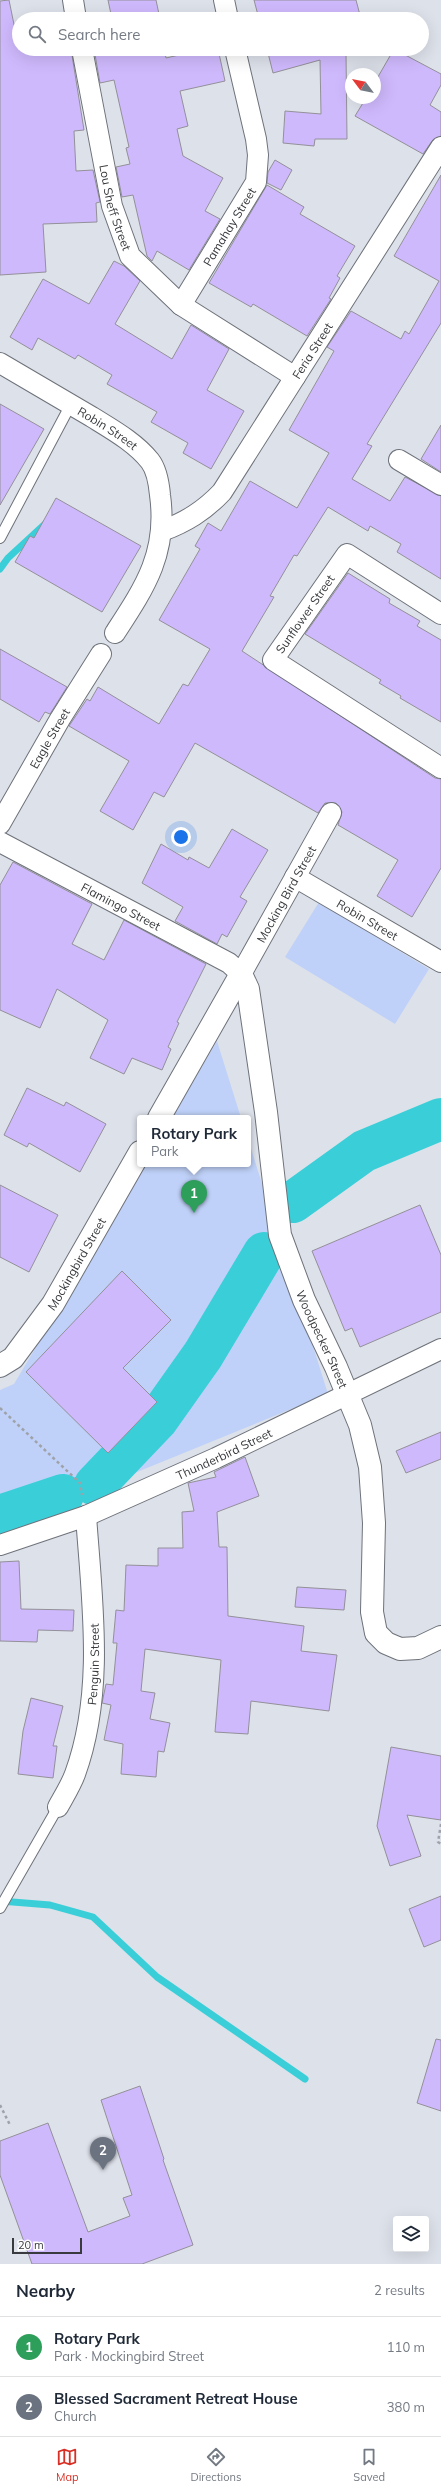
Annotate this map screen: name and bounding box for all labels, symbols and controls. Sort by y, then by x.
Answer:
search box [12,12,429,56]
icon: search [26,23,48,45]
text: Search here [58,25,140,44]
north arrow [345,68,381,104]
street label: Lou Sheff Street [97,163,135,252]
street label: Pamahay Street [199,184,259,269]
street label: Feria Street [288,319,335,381]
street label: Robin Street [75,403,141,453]
street label: Sunflower Street [272,572,338,656]
street label: Eagle Street [26,705,73,771]
your location [171,827,191,847]
street label: Mocking Bird Street [253,843,319,945]
street label: Flamingo Street [79,879,163,933]
street label: Robin Street [334,896,401,943]
popup [137,1115,251,1167]
text: Rotary Park [151,1124,237,1143]
text: Park [151,1143,178,1159]
pin: 1 [181,1180,207,1213]
street label: Mockingbird Street [44,1215,109,1313]
street label: Woodpecker Street [293,1288,351,1390]
street label: Thunderbird Street [173,1425,274,1482]
street label: Penguin Street [84,1623,102,1706]
pin: 2 [90,2137,116,2170]
map controls [393,2216,429,2252]
button: layers [393,2216,429,2252]
scale bar [12,2236,82,2255]
text: 20 m [18,2238,44,2252]
text: Nearby [16,2280,75,2301]
text: 2 results [374,2282,425,2298]
text: Rotary Park [54,2329,140,2348]
text: 1 [25,2339,33,2355]
text: 110 m [387,2339,425,2355]
text: Park · Mockingbird Street [54,2348,204,2364]
text: Blessed Sacrament Retreat House [54,2389,298,2408]
text: 2 [25,2399,33,2415]
text: 380 m [387,2399,425,2415]
text: Church [54,2408,97,2424]
tab: Map [56,2446,79,2484]
tab: Directions [191,2446,241,2484]
tab: Saved [353,2446,385,2484]

